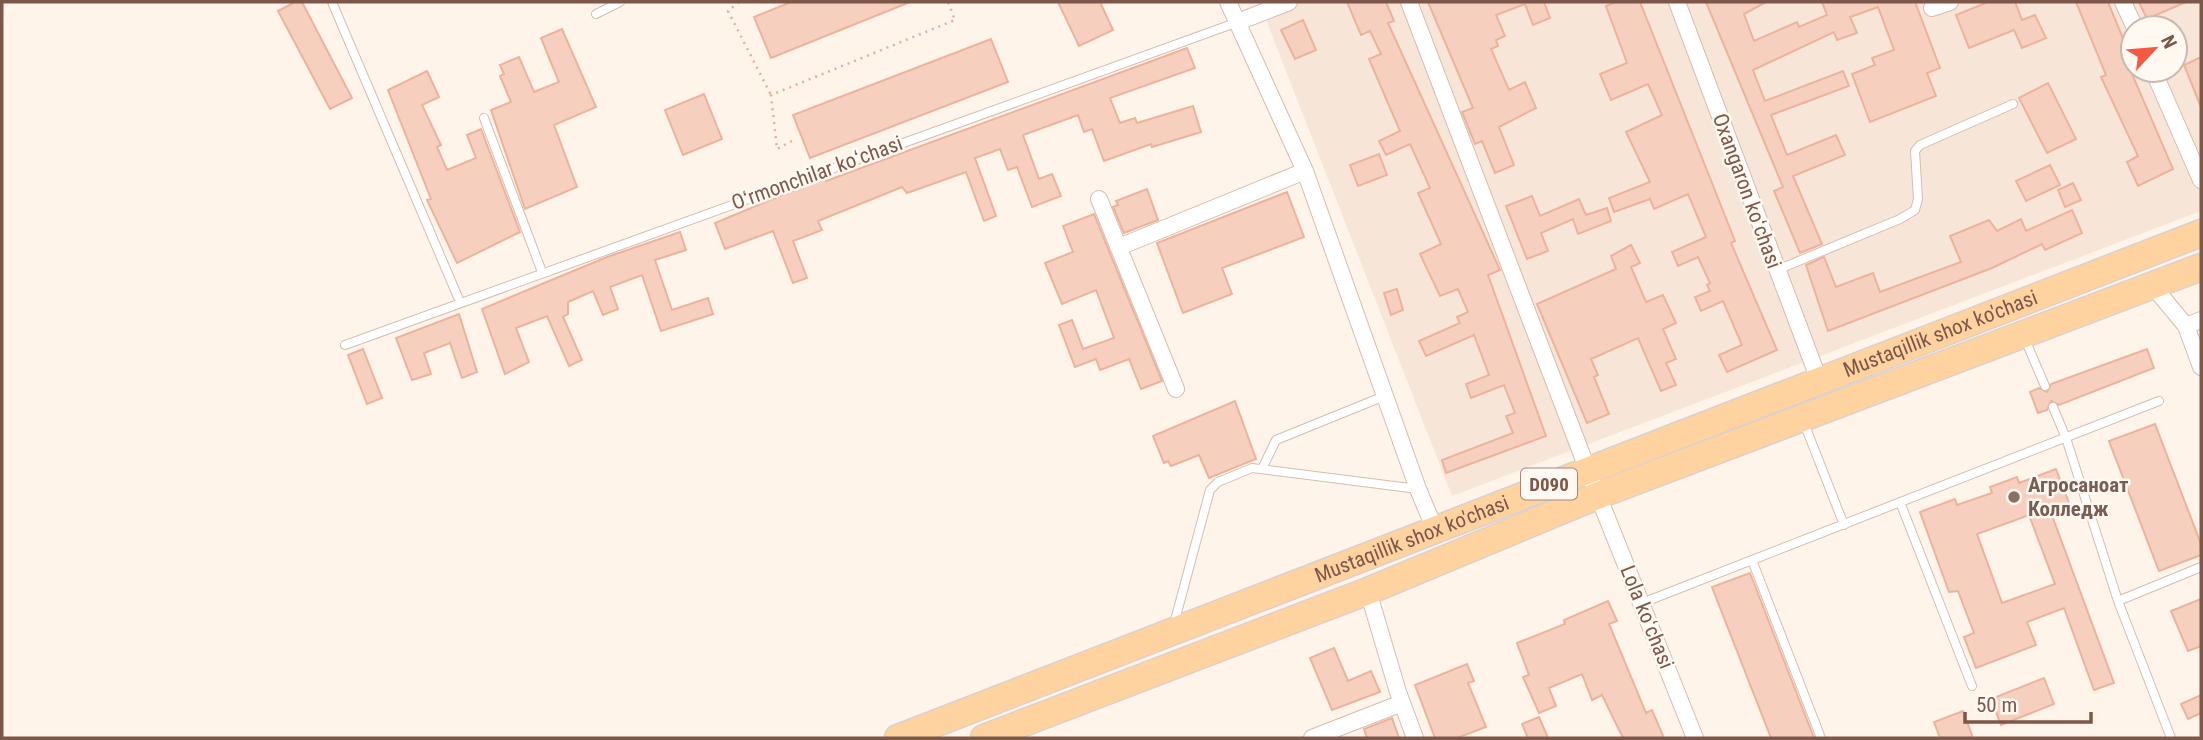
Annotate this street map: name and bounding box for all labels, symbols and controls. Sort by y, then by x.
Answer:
north arrow [2119,14,2189,84]
text: N [2156,31,2182,52]
street label: Oxangaron koʻchasi [1708,110,1786,272]
street label: Oʻrmonchilar koʻchasi [728,131,906,215]
street label: Mustaqillik shox ko'chasi [1840,285,2041,382]
road number: D090 [1521,468,1577,499]
place label: Агросаноат Колледж [2028,473,2129,521]
marker: Агросаноат Колледж [2006,489,2022,505]
street label: Mustaqillik shox ko'chasi [1311,491,1512,588]
street label: Lola koʻchasi [1615,562,1679,672]
scale bar [1965,680,2091,724]
text: 50 m [1976,693,2017,717]

